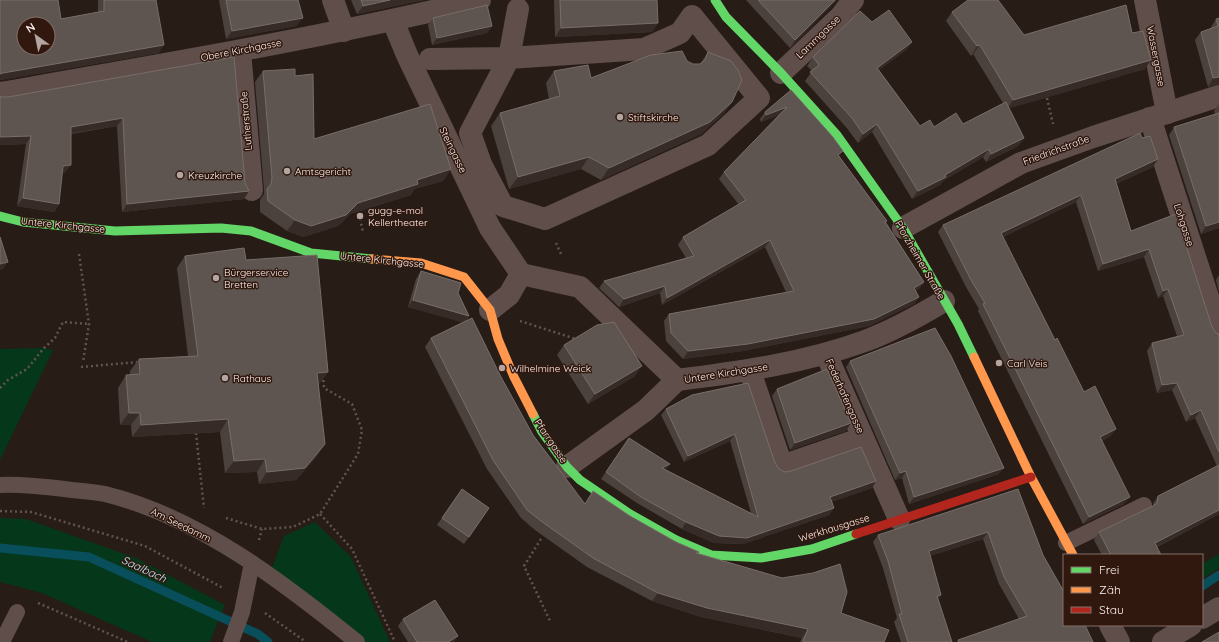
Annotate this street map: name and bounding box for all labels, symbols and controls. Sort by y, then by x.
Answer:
street label: Lammgasse [793,12,843,61]
north arrow [16,16,56,56]
text: N [23,20,38,36]
street label: Wassergasse [1144,25,1168,88]
street label: Obere Kirchgasse [199,36,283,64]
street label: Lutherstraße [237,91,255,151]
place label: Stiftskirche [628,111,679,124]
marker: Stiftskirche [615,112,625,122]
street label: Steingasse [436,125,470,176]
street label: Friedrichstraße [1021,132,1091,168]
place label: Amtsgericht [295,165,351,178]
marker: Amtsgericht [282,166,292,176]
place label: Kreuzkirche [188,169,242,182]
marker: Kreuzkirche [175,170,185,180]
street label: Lohgasse [1171,202,1197,248]
place label: gugg-e-mol Kellertheater [368,204,428,229]
marker: gugg-e-mol Kellertheater [355,211,365,221]
street label: Untere Kirchgasse [20,214,106,236]
street label: Pforzheimer Straße [892,218,948,302]
street label: Untere Kirchgasse [339,249,425,271]
place label: Bürgerservice Bretten [224,266,289,291]
marker: Bürgerservice Bretten [211,273,221,283]
street label: Federhafengasse [823,357,867,436]
place label: Carl Veis [1007,357,1048,370]
marker: Carl Veis [994,358,1004,368]
street label: Untere Kirchgasse [683,360,769,386]
place label: Wilhelmine Weick [510,362,591,375]
marker: Wilhelmine Weick [497,363,507,373]
place label: Rathaus [233,372,272,385]
marker: Rathaus [220,373,230,383]
street label: Pfarrgasse [531,416,571,466]
street label: Am Seedamm [149,505,213,545]
street label: Werkhausgasse [797,511,871,545]
water label: Saalbach [120,553,169,586]
legend [1063,554,1203,626]
text: Frei [1099,562,1119,577]
text: Zäh [1099,582,1121,597]
text: Stau [1099,602,1124,617]

